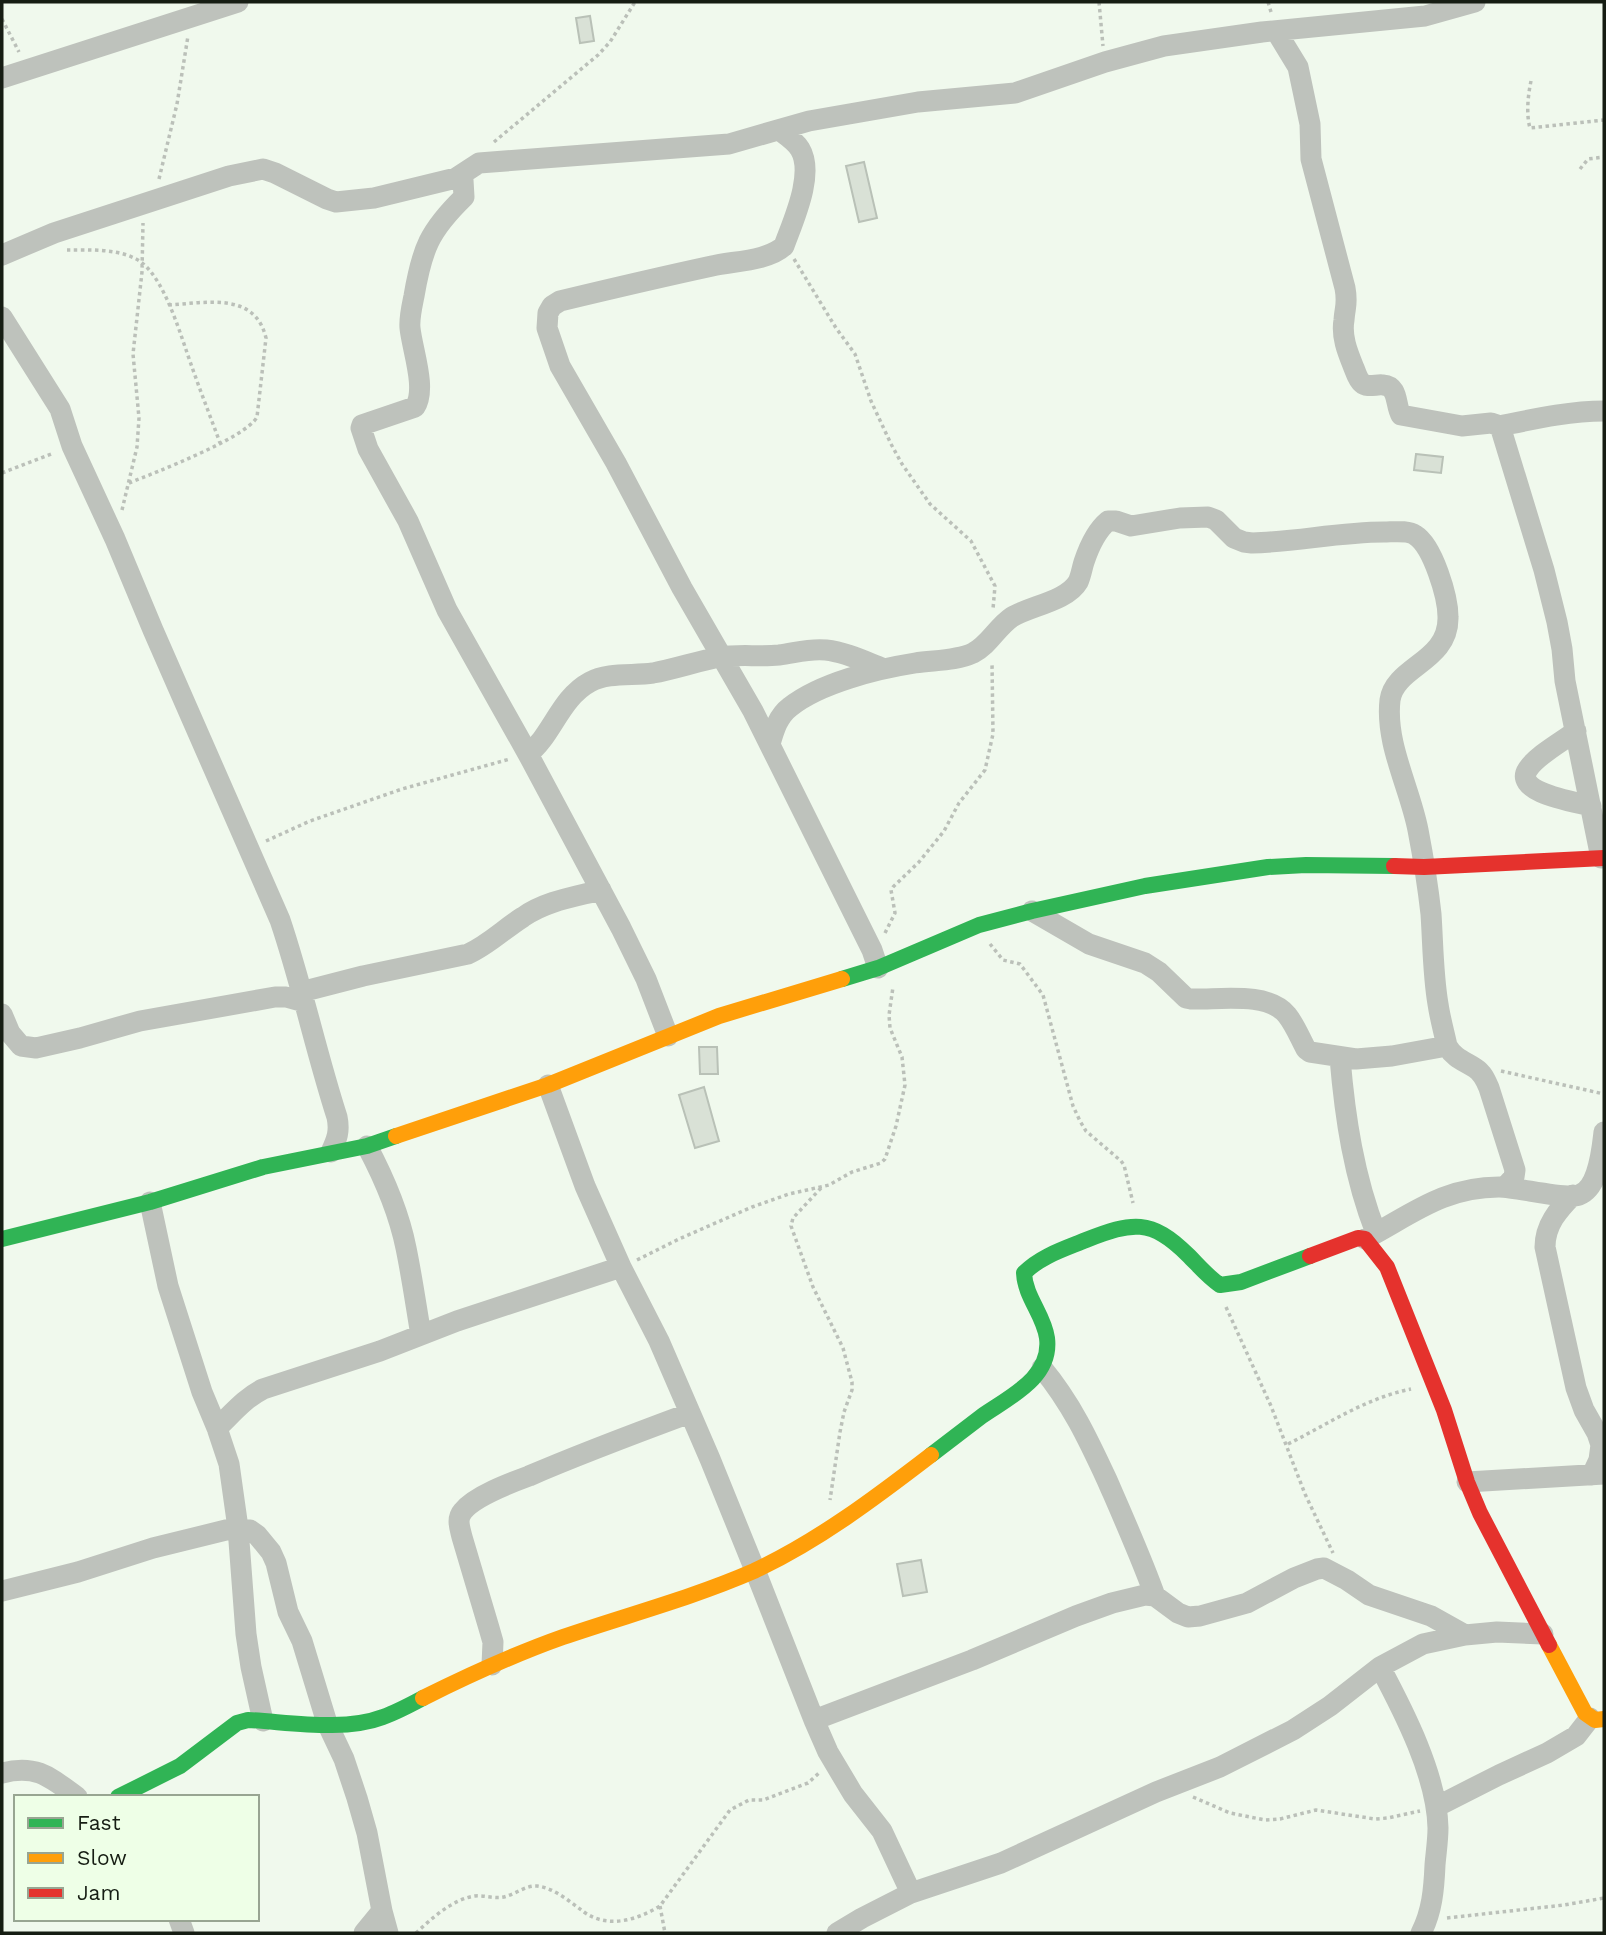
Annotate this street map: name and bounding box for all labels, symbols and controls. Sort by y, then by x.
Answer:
legend [14,1795,259,1921]
text: Fast [77,1810,121,1835]
text: Slow [77,1845,127,1870]
text: Jam [77,1880,120,1905]

